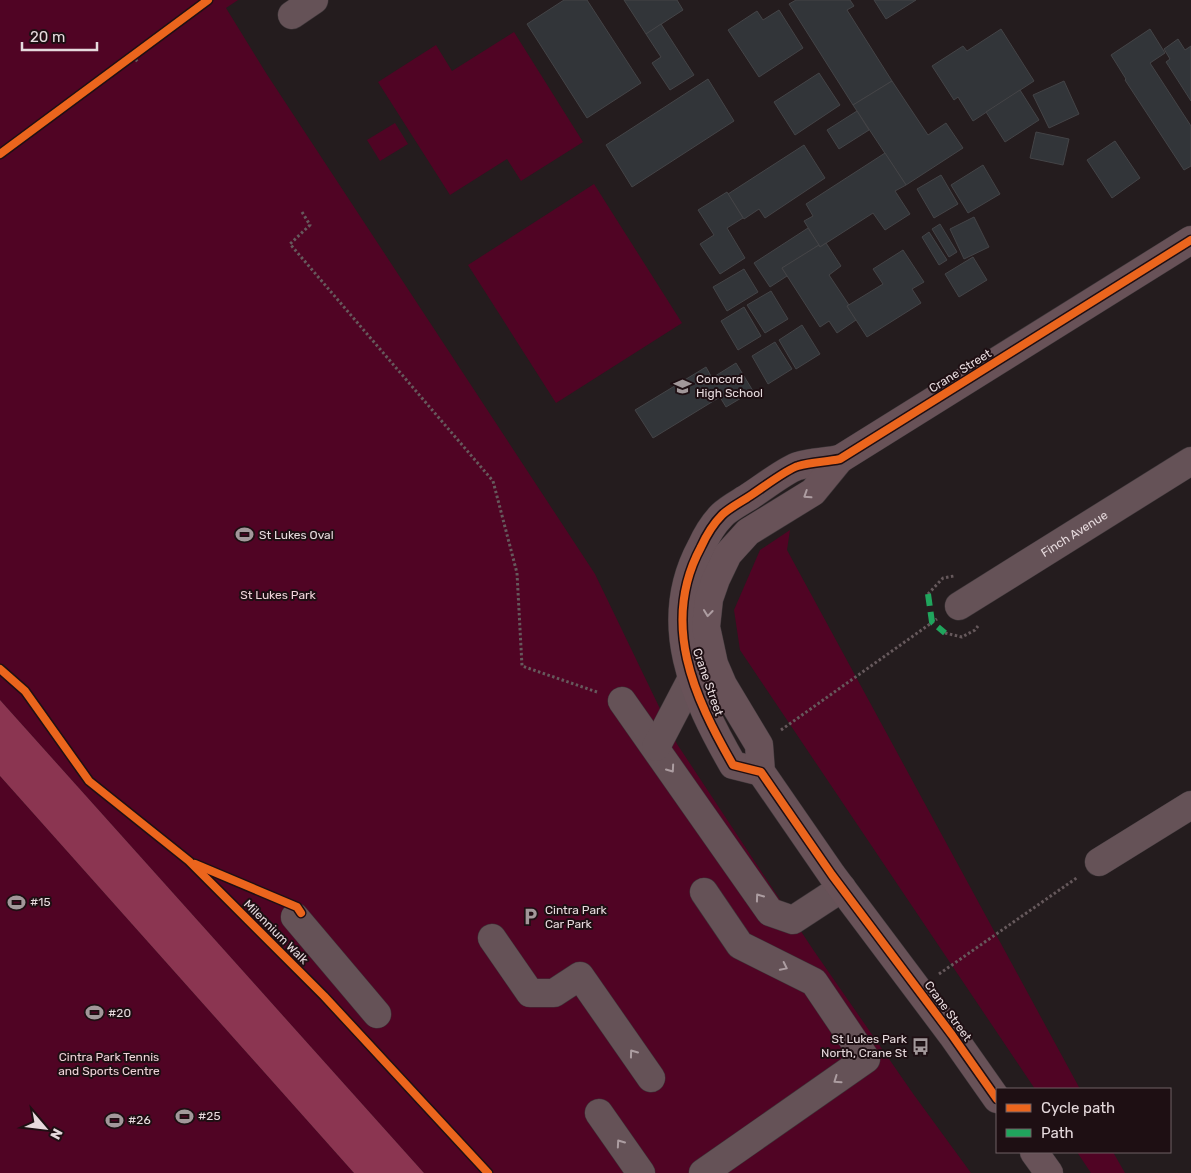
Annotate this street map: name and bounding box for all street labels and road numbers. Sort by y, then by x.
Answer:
street label: Crane Street [926,346,994,396]
street label: Finch Avenue [1038,508,1110,560]
street label: Crane Street [690,646,726,718]
street label: Milennium Walk [241,897,312,968]
street label: Crane Street [922,978,975,1044]

